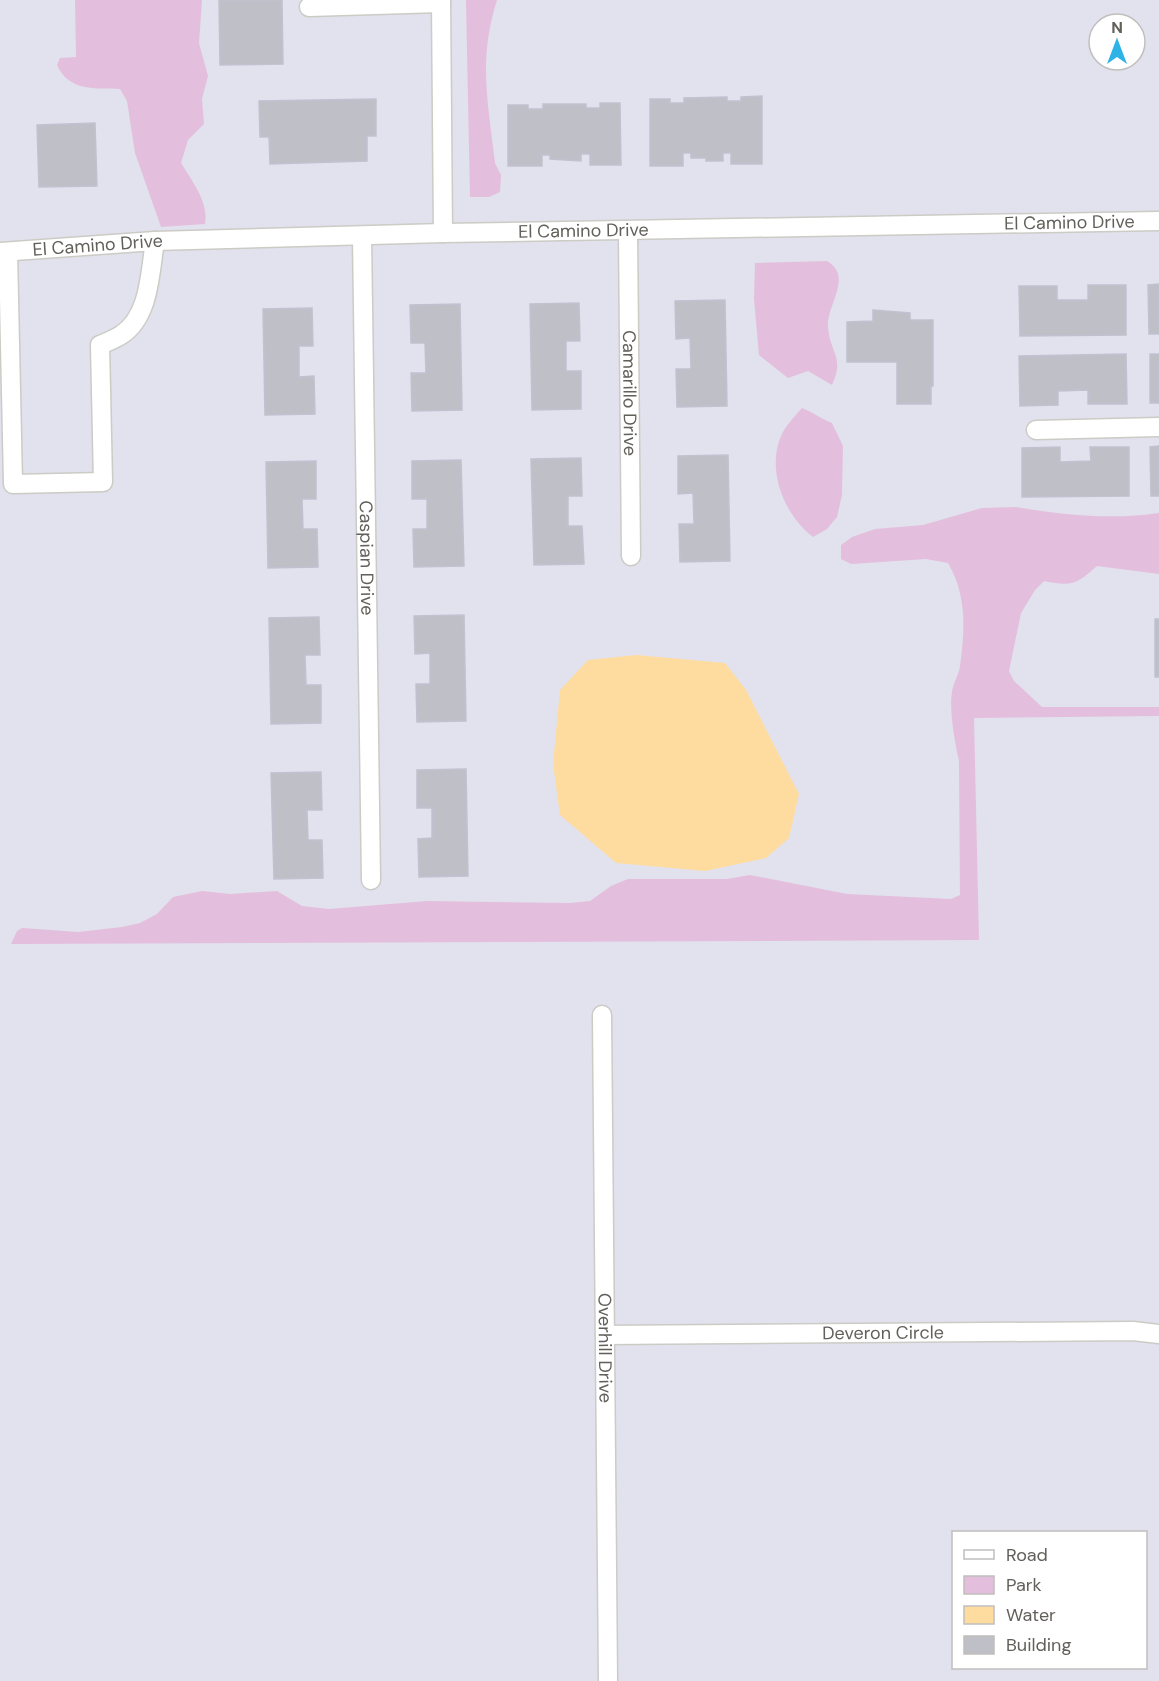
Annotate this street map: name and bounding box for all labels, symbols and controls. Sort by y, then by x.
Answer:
north arrow [1087,12,1147,72]
text: N [1111,17,1123,38]
street label: El Camino Drive [1004,209,1135,236]
street label: El Camino Drive [518,218,649,244]
street label: El Camino Drive [32,229,163,262]
street label: Camarillo Drive [617,330,642,456]
street label: Caspian Drive [354,500,379,616]
street label: Overhill Drive [593,1293,617,1403]
street label: Deveron Circle [822,1320,944,1345]
legend [952,1531,1147,1669]
text: Road [1006,1543,1048,1567]
text: Park [1006,1573,1042,1597]
text: Water [1006,1603,1056,1627]
text: Building [1006,1633,1071,1657]

